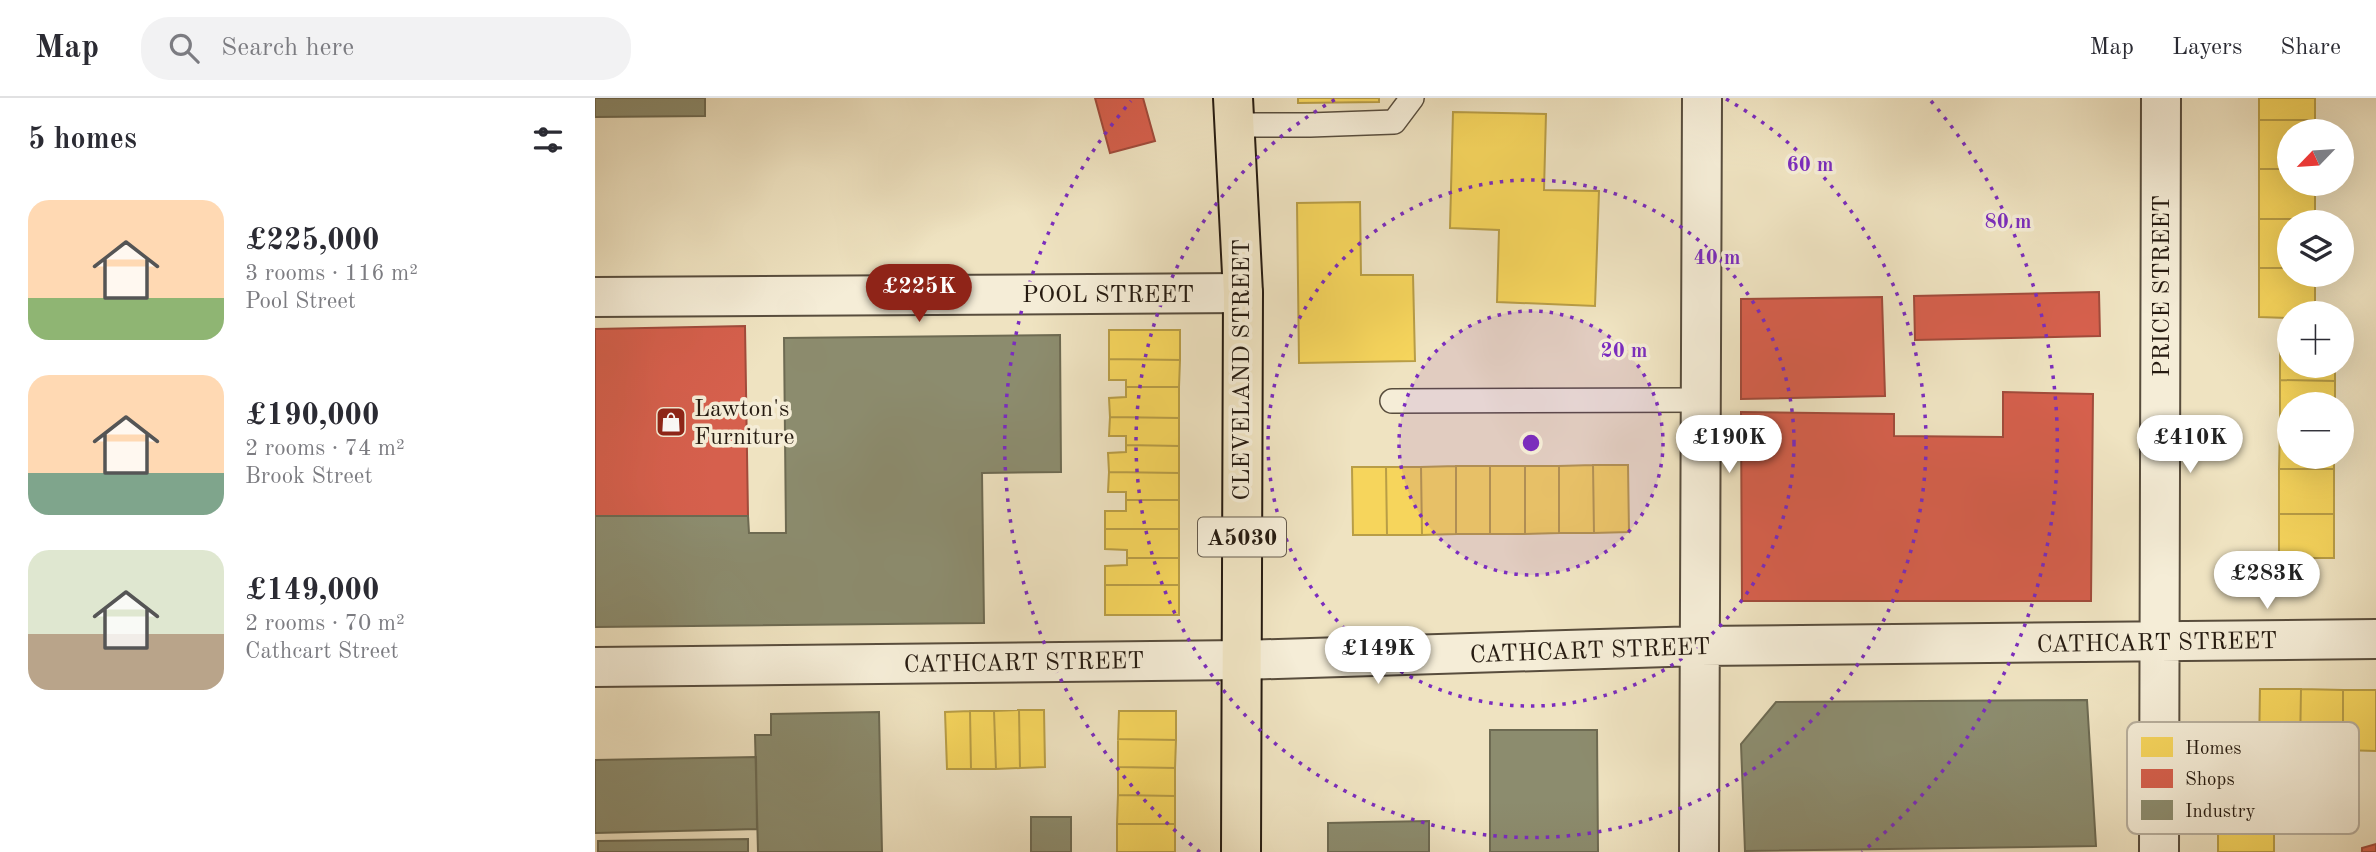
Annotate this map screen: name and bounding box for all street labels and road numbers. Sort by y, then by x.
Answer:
street label: PRICE STREET [2151,195,2175,377]
street label: CLEVELAND STREET [1231,239,1255,501]
street label: POOL STREET [1022,284,1194,308]
road number: A5030 [1198,518,1286,556]
street label: CATHCART STREET [2036,630,2278,658]
street label: CATHCART STREET [1469,636,1711,668]
street label: CATHCART STREET [903,650,1145,678]

